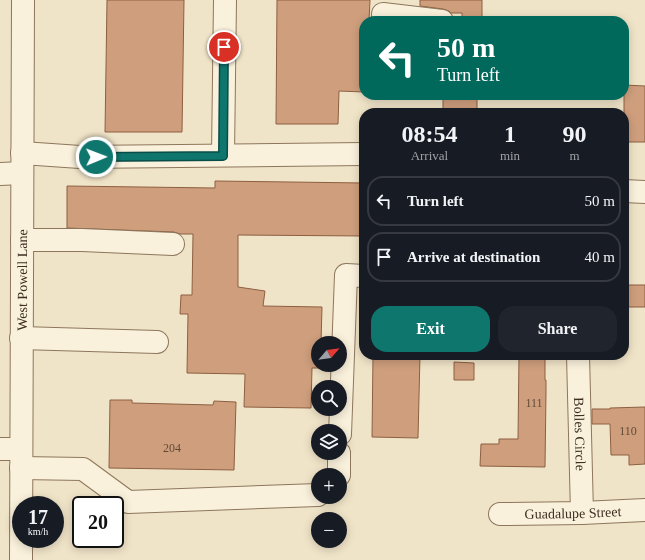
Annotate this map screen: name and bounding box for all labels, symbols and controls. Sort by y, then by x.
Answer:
pin [207,30,241,64]
icon: left [371,32,423,84]
text: 50 m [437,32,495,63]
icon: arrive [213,36,235,58]
text: Turn left [437,65,500,85]
text: 08:54 [401,121,457,147]
text: 1 [504,121,516,147]
text: 90 [563,121,587,147]
position arrow [75,136,117,178]
text: Arrival [411,148,448,163]
text: min [500,148,520,163]
text: m [569,148,580,163]
icon: left [373,190,395,212]
text: Turn left [407,193,464,209]
text: 50 m [585,193,615,209]
street label: West Powell Lane [14,229,30,331]
icon: arrive [373,246,395,268]
text: Arrive at destination [407,249,540,265]
text: 40 m [585,249,615,265]
button: Exit [371,306,490,352]
button: Share [498,306,617,352]
north arrow [311,336,347,372]
map controls [311,336,347,548]
button: search [311,380,347,416]
house number: 111 [525,396,543,410]
street label: Bolles Circle [572,397,588,471]
button: layers [311,424,347,460]
house number: 110 [619,424,637,438]
house number: 204 [163,441,181,455]
button: + [311,468,347,504]
speed limit sign: 20 [72,496,124,548]
street label: Guadalupe Street [524,504,622,521]
text: 17 [28,506,48,528]
button: − [311,512,347,548]
text: km/h [28,526,48,537]

